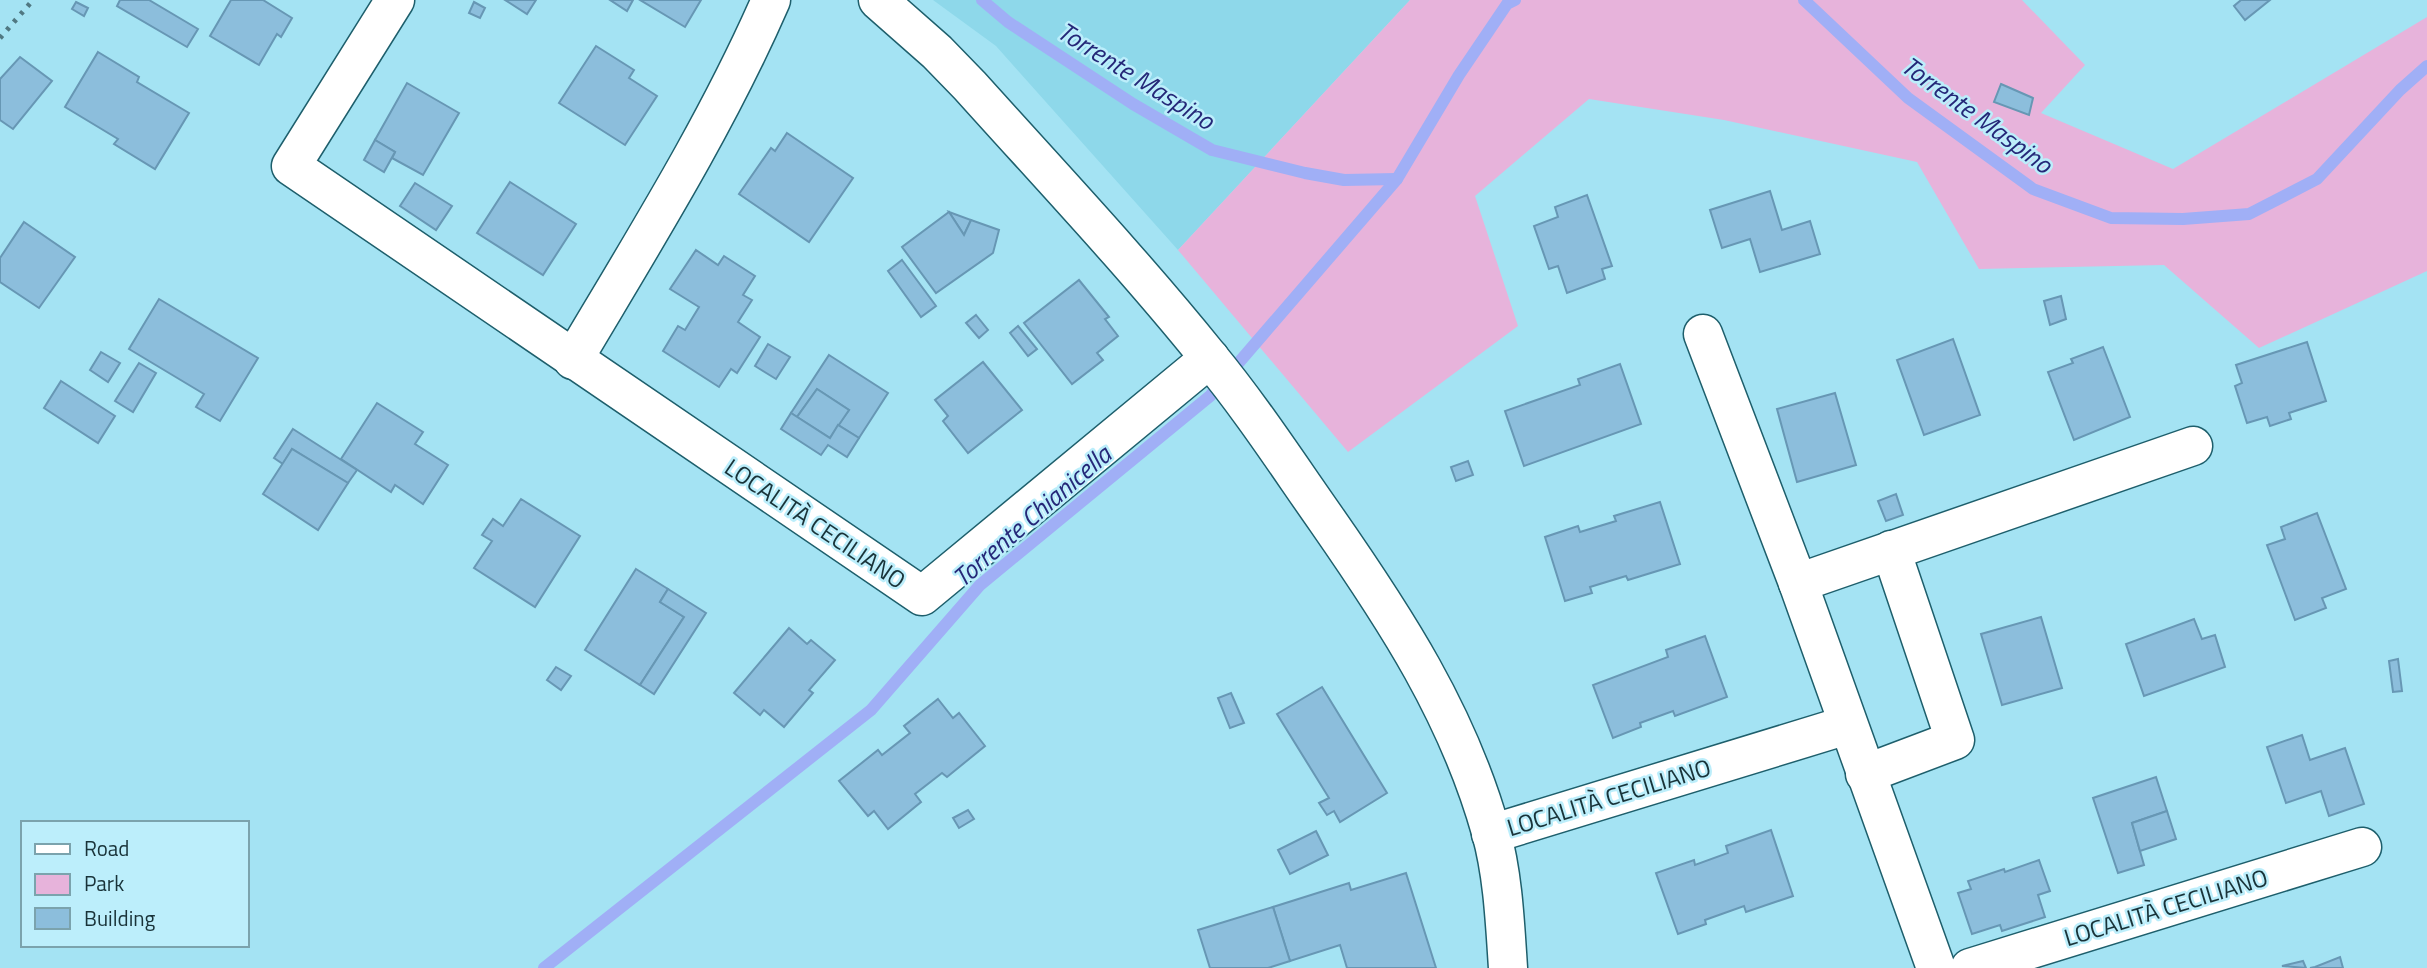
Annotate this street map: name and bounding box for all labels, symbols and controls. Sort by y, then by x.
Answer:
water label: Torrente Maspino [1050,12,1223,140]
water label: Torrente Maspino [1894,46,2062,183]
water label: Torrente Chianicella [944,434,1121,596]
street label: LOCALITÀ CECILIANO [718,449,913,597]
street label: LOCALITÀ CECILIANO [1502,749,1715,845]
legend [21,821,248,947]
text: Road [84,832,129,864]
street label: LOCALITÀ CECILIANO [2059,859,2272,955]
text: Park [84,867,124,899]
text: Building [84,902,156,934]

